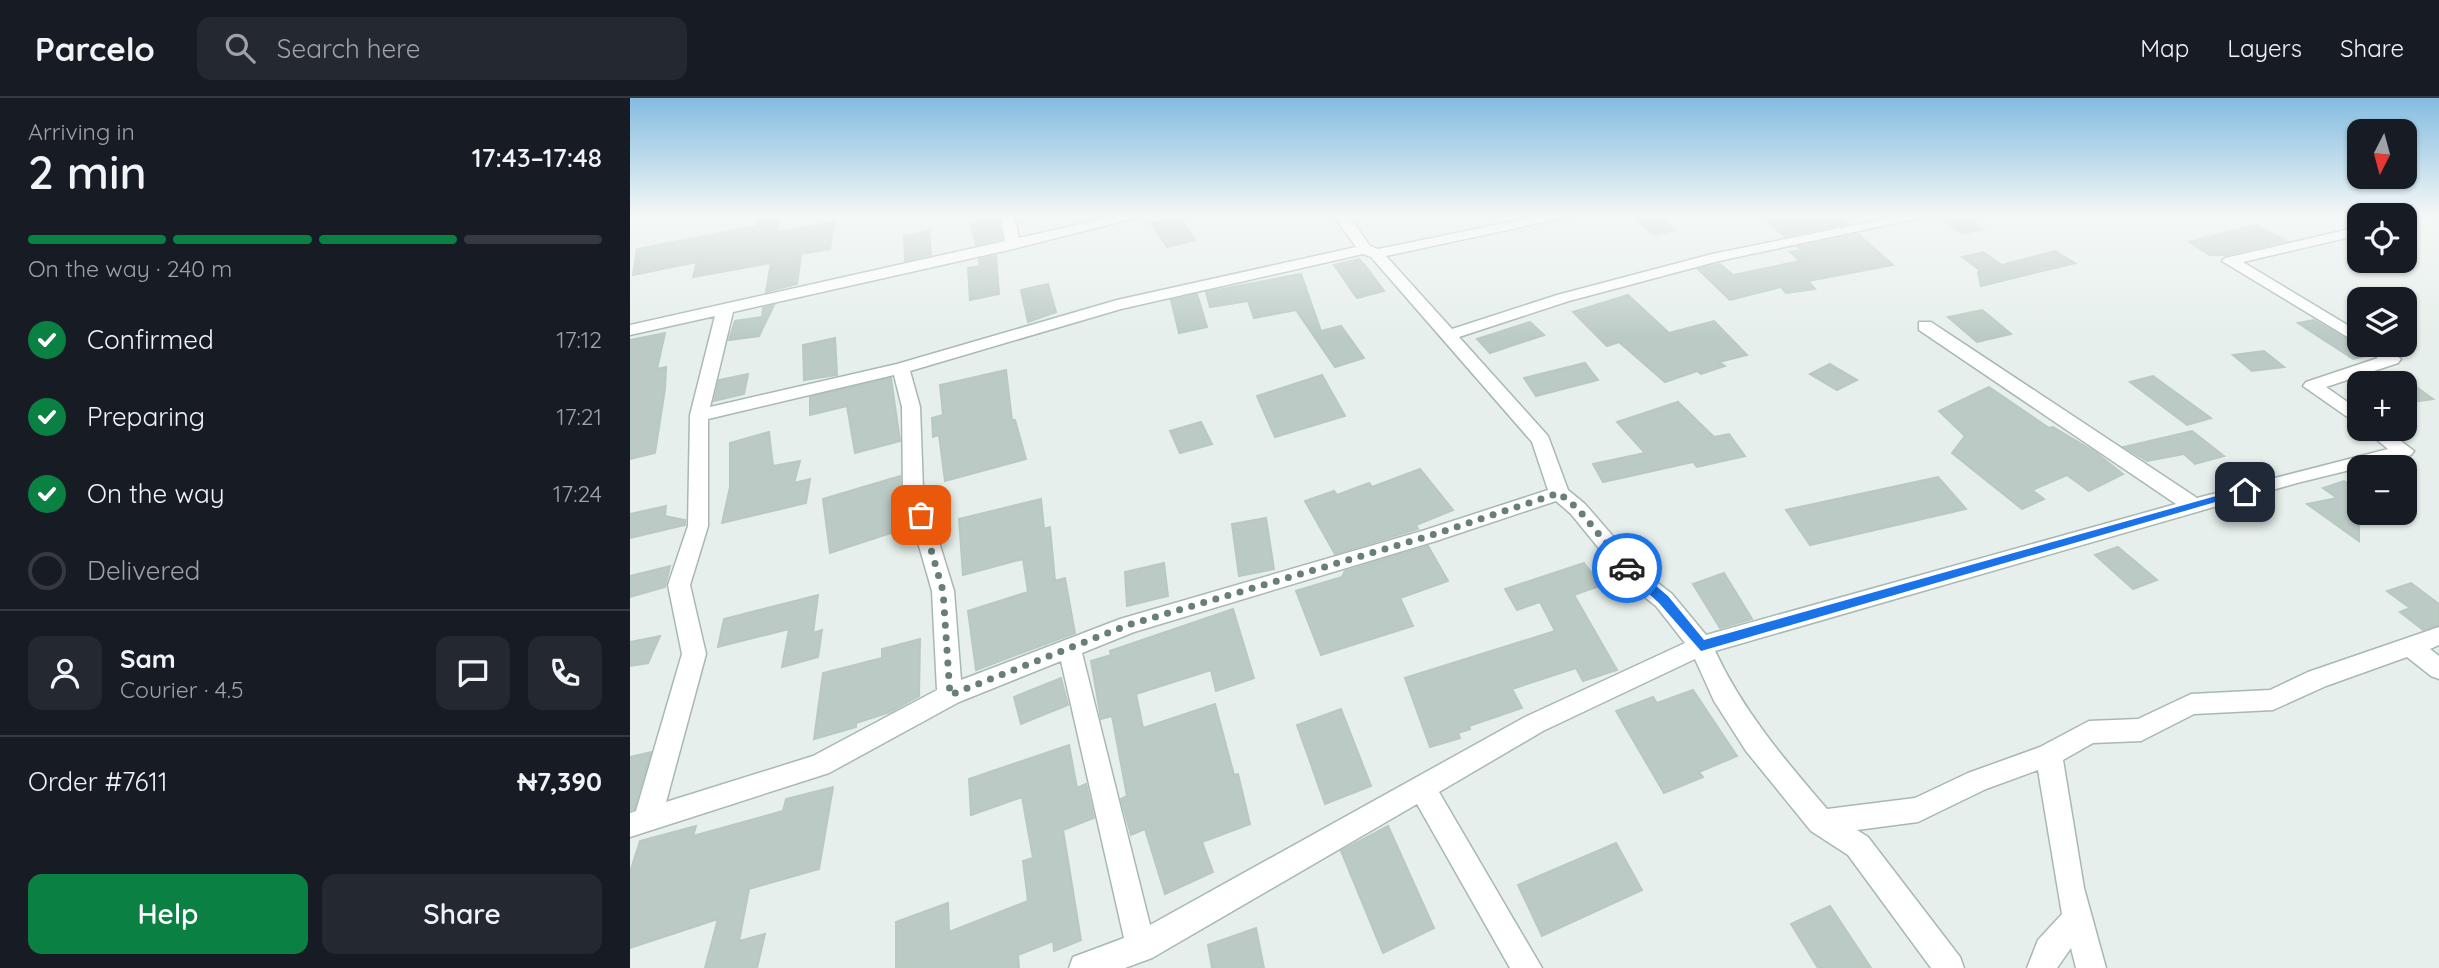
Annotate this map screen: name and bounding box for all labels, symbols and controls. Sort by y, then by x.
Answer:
search box [197,17,687,80]
text: Parcelo [35,28,155,69]
icon: search [221,29,259,67]
text: Search here [277,32,420,65]
text: Map [2140,33,2189,63]
text: Layers [2227,33,2302,63]
text: Share [2340,33,2404,63]
text: Arriving in [28,117,135,146]
north arrow [2347,119,2417,189]
map controls [2347,119,2417,525]
text: 17:43–17:48 [472,141,602,174]
text: 2 min [28,143,147,201]
button: locate [2347,203,2417,273]
text: On the way · 240 m [28,254,232,283]
button: layers [2347,287,2417,357]
icon: check [28,321,66,359]
text: Confirmed [87,323,214,356]
text: 17:12 [556,325,602,354]
button: + [2347,371,2417,441]
icon: check [28,398,66,436]
text: Preparing [87,400,205,433]
text: 17:21 [556,402,602,431]
button: − [2347,455,2417,525]
pin [2215,462,2275,522]
icon: home [2226,473,2264,511]
icon: check [28,475,66,513]
text: On the way [87,477,225,510]
text: 17:24 [553,479,602,508]
pin [891,485,951,545]
icon: bag [902,496,940,534]
courier [1592,533,1662,603]
icon: car [1608,549,1646,587]
text: Delivered [87,554,200,587]
button: person [28,636,102,710]
button: chat [436,636,510,710]
button: phone [528,636,602,710]
text: Sam [120,642,176,675]
text: Courier · 4.5 [120,675,244,704]
text: Order #7611 [28,765,168,798]
text: ₦7,390 [518,765,602,798]
button: Help [28,874,308,954]
button: Share [322,874,602,954]

